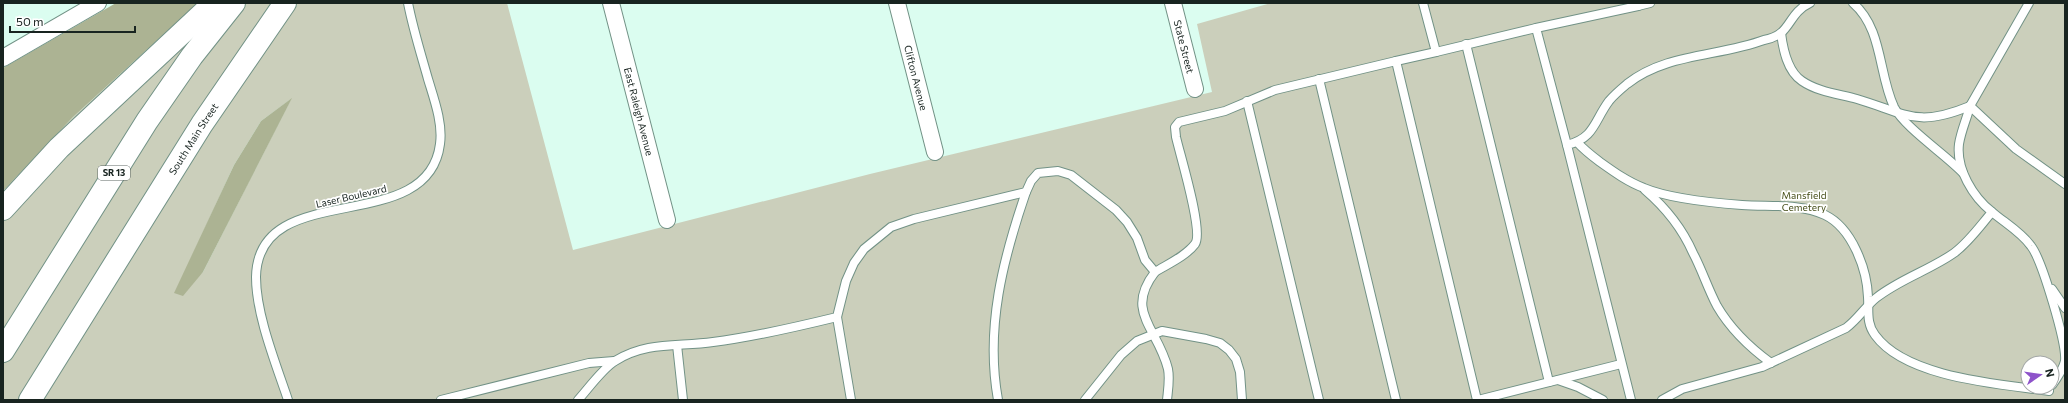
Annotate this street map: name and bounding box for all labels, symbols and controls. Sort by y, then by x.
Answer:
scale bar [10,8,135,34]
text: 50 m [16,14,44,28]
street label: State Street [1172,19,1197,75]
street label: Clifton Avenue [902,44,930,112]
street label: East Raleigh Avenue [622,66,656,157]
street label: South Main Street [166,101,221,177]
road number: SR 13 [98,166,130,180]
street label: Laser Boulevard [314,182,388,210]
park label: Mansfield Cemetery [1781,189,1827,213]
north arrow [2020,355,2060,395]
text: N [2043,367,2057,378]

